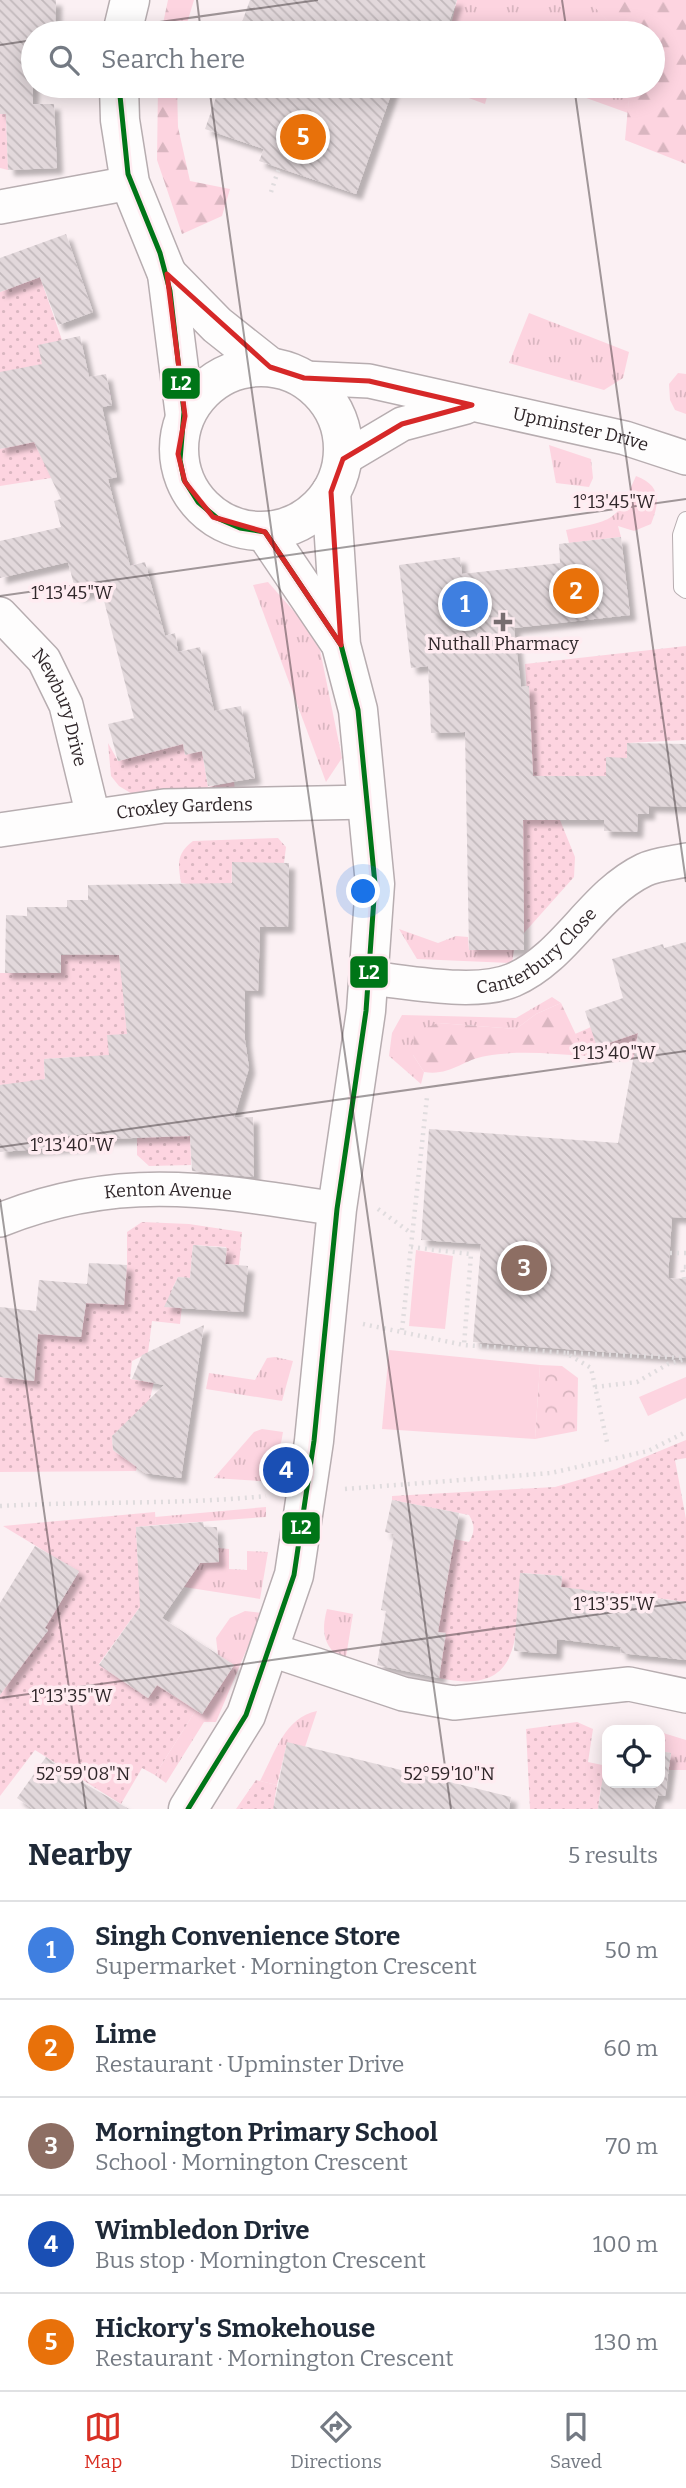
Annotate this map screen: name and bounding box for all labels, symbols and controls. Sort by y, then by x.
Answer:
search box [21,21,665,98]
icon: search [45,41,83,79]
text: Search here [101,44,245,75]
pin: 5 [280,111,326,163]
line badge: L2 [161,367,201,400]
text: L2 [170,372,192,395]
street label: Upminster Drive [511,402,651,456]
text: 1°13'45"W [573,491,655,513]
pin: 2 [553,565,599,617]
pin: 1 [442,578,488,630]
text: 1°13'45"W [31,582,113,604]
marker: Nuthall Pharmacy [495,614,511,630]
place label: Nuthall Pharmacy [427,633,579,655]
street label: Newbury Drive [28,644,92,769]
street label: Croxley Gardens [115,793,253,824]
your location [346,874,380,908]
street label: Canterbury Close [475,903,601,998]
line badge: L2 [349,955,389,989]
text: L2 [358,961,380,984]
text: 1°13'40"W [572,1042,656,1064]
text: 1°13'40"W [30,1134,114,1156]
street label: Kenton Avenue [103,1178,233,1205]
pin: 3 [501,1242,547,1294]
pin: 4 [263,1444,309,1496]
line badge: L2 [281,1511,321,1545]
text: L2 [290,1516,312,1539]
text: 1°13'35"W [573,1593,655,1615]
text: 1°13'35"W [31,1685,113,1707]
map controls [602,1725,665,1788]
button: locate [602,1725,665,1788]
text: 52°59'08"N [36,1763,130,1785]
text: 52°59'10"N [403,1763,495,1785]
text: Nearby [28,1837,132,1873]
text: 5 results [568,1841,658,1869]
text: Singh Convenience Store [95,1921,400,1952]
text: 1 [46,1936,56,1964]
text: 50 m [604,1936,658,1964]
text: Supermarket · Mornington Crescent [95,1952,477,1980]
text: Lime [95,2019,157,2050]
text: 2 [45,2034,57,2062]
text: 60 m [603,2034,658,2062]
text: Restaurant · Upminster Drive [95,2050,404,2078]
text: Mornington Primary School [95,2117,438,2148]
text: 3 [44,2132,58,2160]
text: 70 m [606,2132,658,2160]
text: School · Mornington Crescent [95,2148,408,2176]
text: Wimbledon Drive [95,2215,310,2246]
text: 4 [44,2230,58,2258]
text: 100 m [593,2230,658,2258]
text: Bus stop · Mornington Crescent [95,2246,426,2274]
text: Hickory's Smokehouse [95,2313,375,2344]
text: 5 [45,2328,57,2356]
text: 130 m [594,2328,658,2356]
text: Restaurant · Mornington Crescent [95,2344,454,2372]
tab: Map [84,2408,122,2473]
tab: Directions [290,2408,382,2473]
tab: Saved [550,2408,602,2473]

